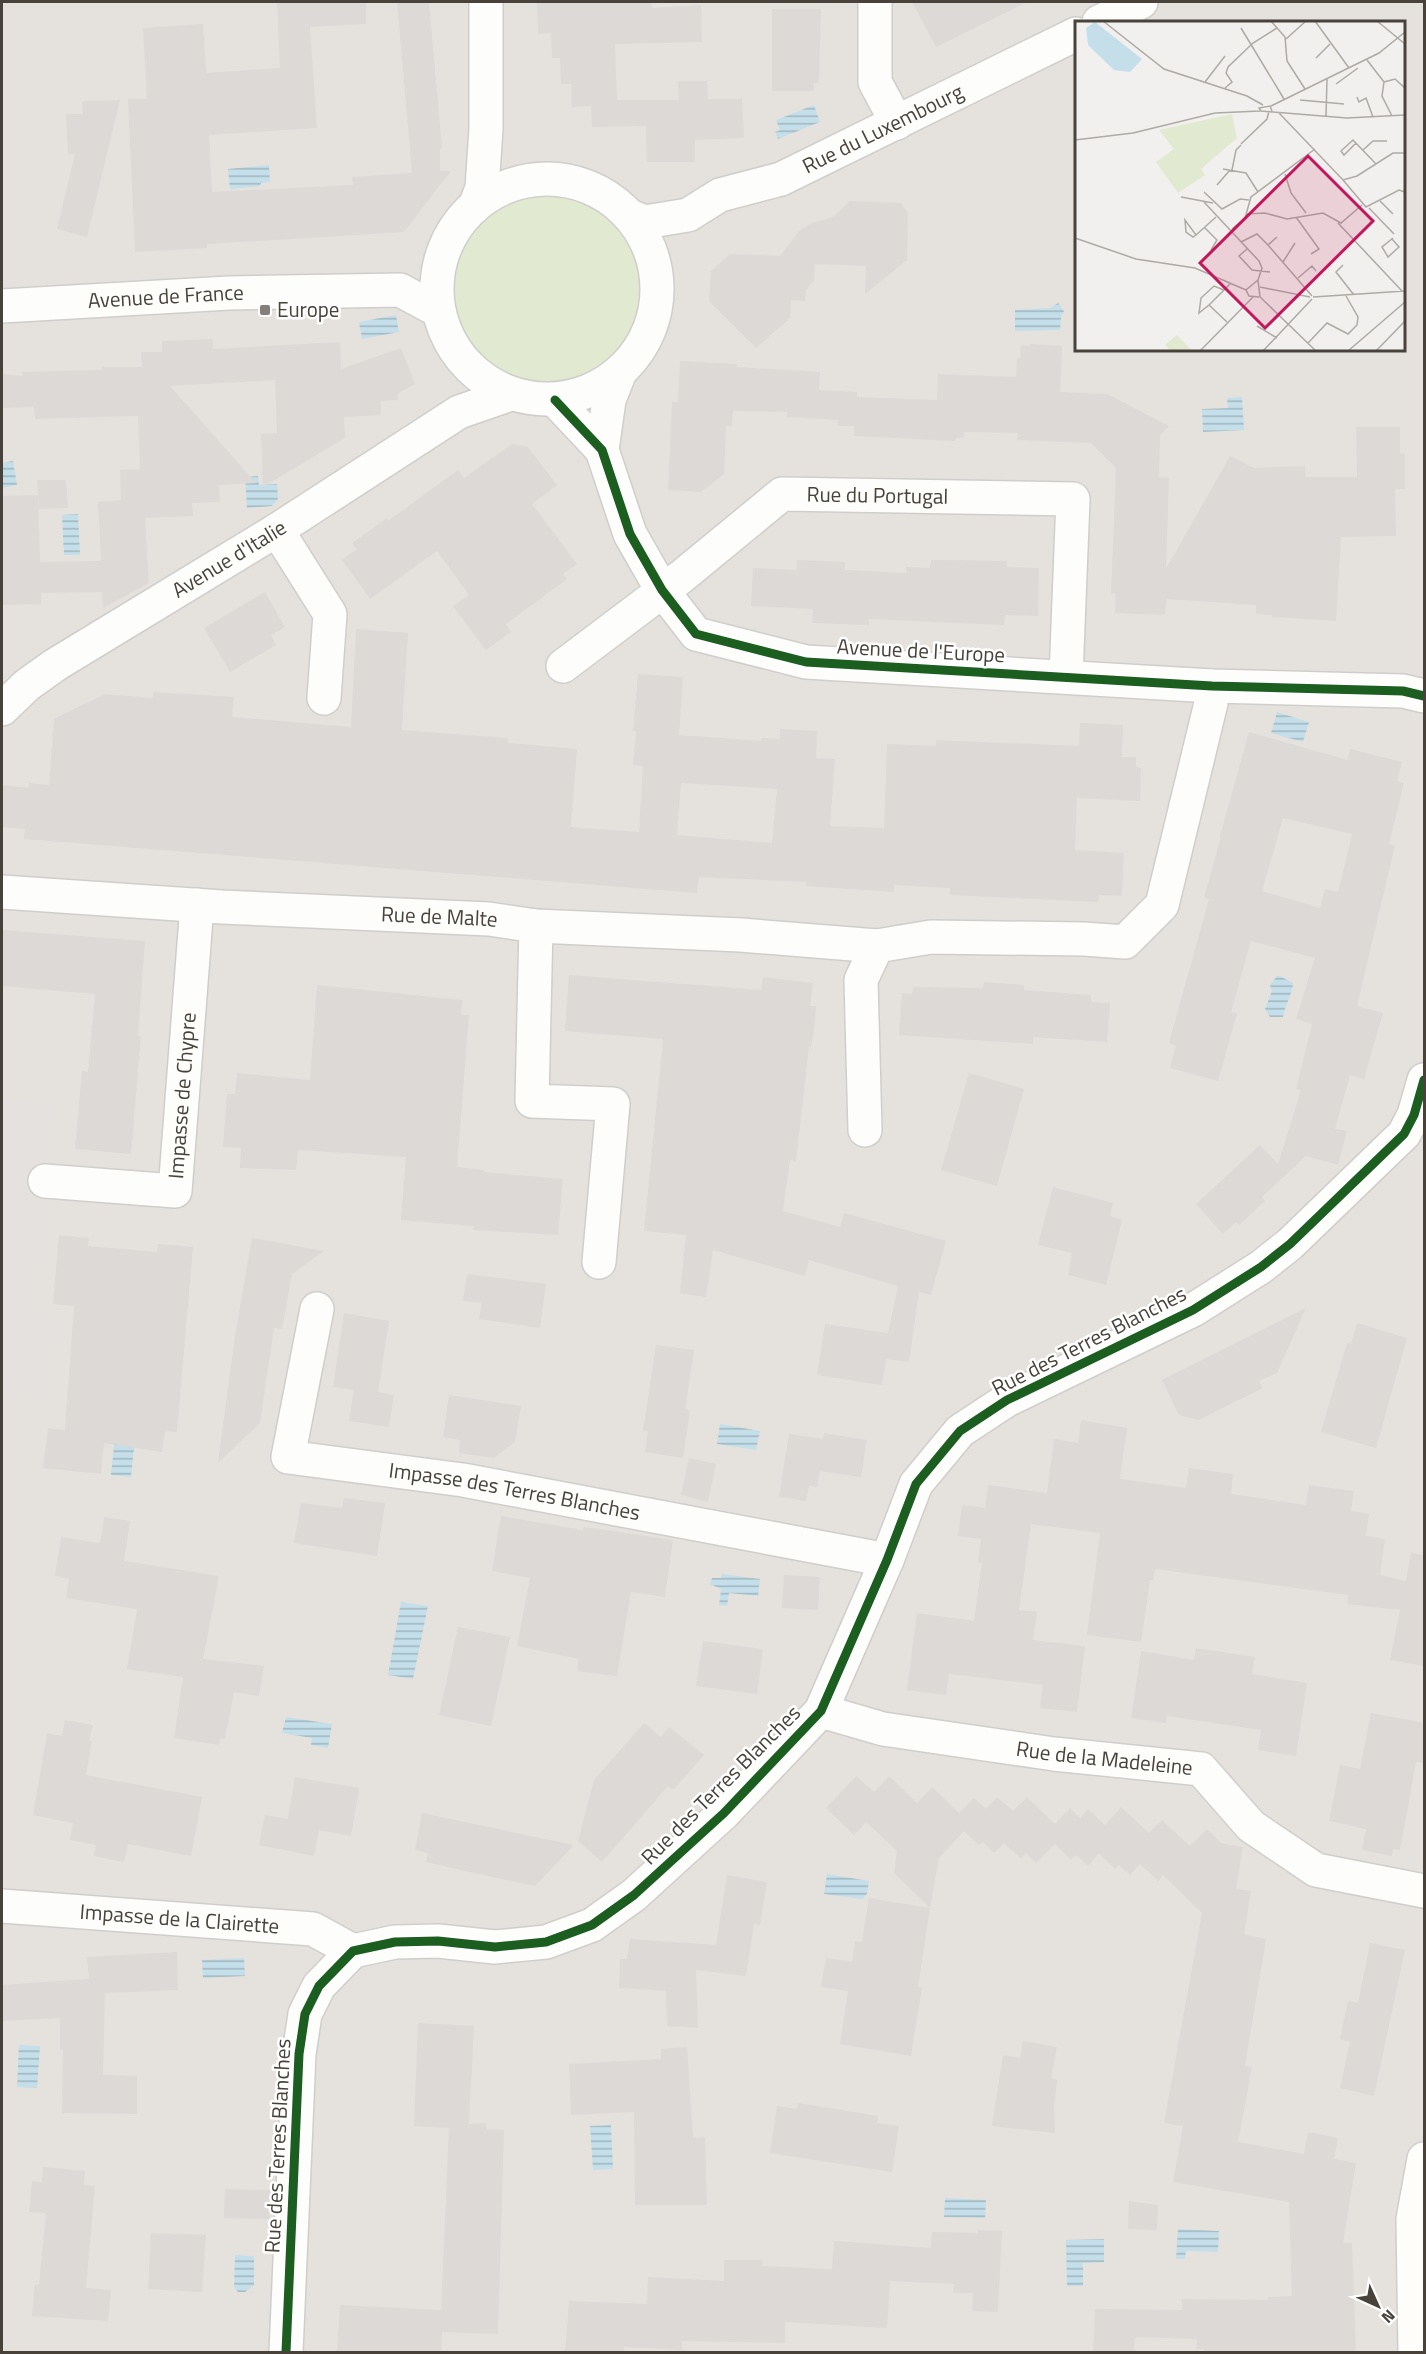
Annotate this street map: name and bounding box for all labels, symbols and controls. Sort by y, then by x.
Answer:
inset map [1075,21,1405,351]
street label: Rue du Luxembourg [796,75,969,181]
street label: Avenue de France [87,276,244,316]
place label: Europe [277,293,339,325]
marker: Europe [258,303,272,317]
street label: Rue du Portugal [806,477,949,512]
street label: Avenue d'Italie [165,511,292,605]
street label: Avenue de l'Europe [836,630,1006,670]
street label: Rue de Malte [380,897,500,935]
street label: Impasse de Chypre [159,1011,204,1180]
street label: Rue des Terres Blanches [986,1277,1192,1403]
street label: Impasse des Terres Blanches [387,1453,643,1528]
street label: Rue des Terres Blanches [633,1697,808,1872]
street label: Rue de la Madeleine [1014,1732,1194,1783]
street label: Impasse de la Clairette [79,1895,280,1941]
street label: Rue des Terres Blanches [255,2038,299,2254]
north arrow [1348,2276,1408,2336]
text: N [1376,2304,1401,2329]

